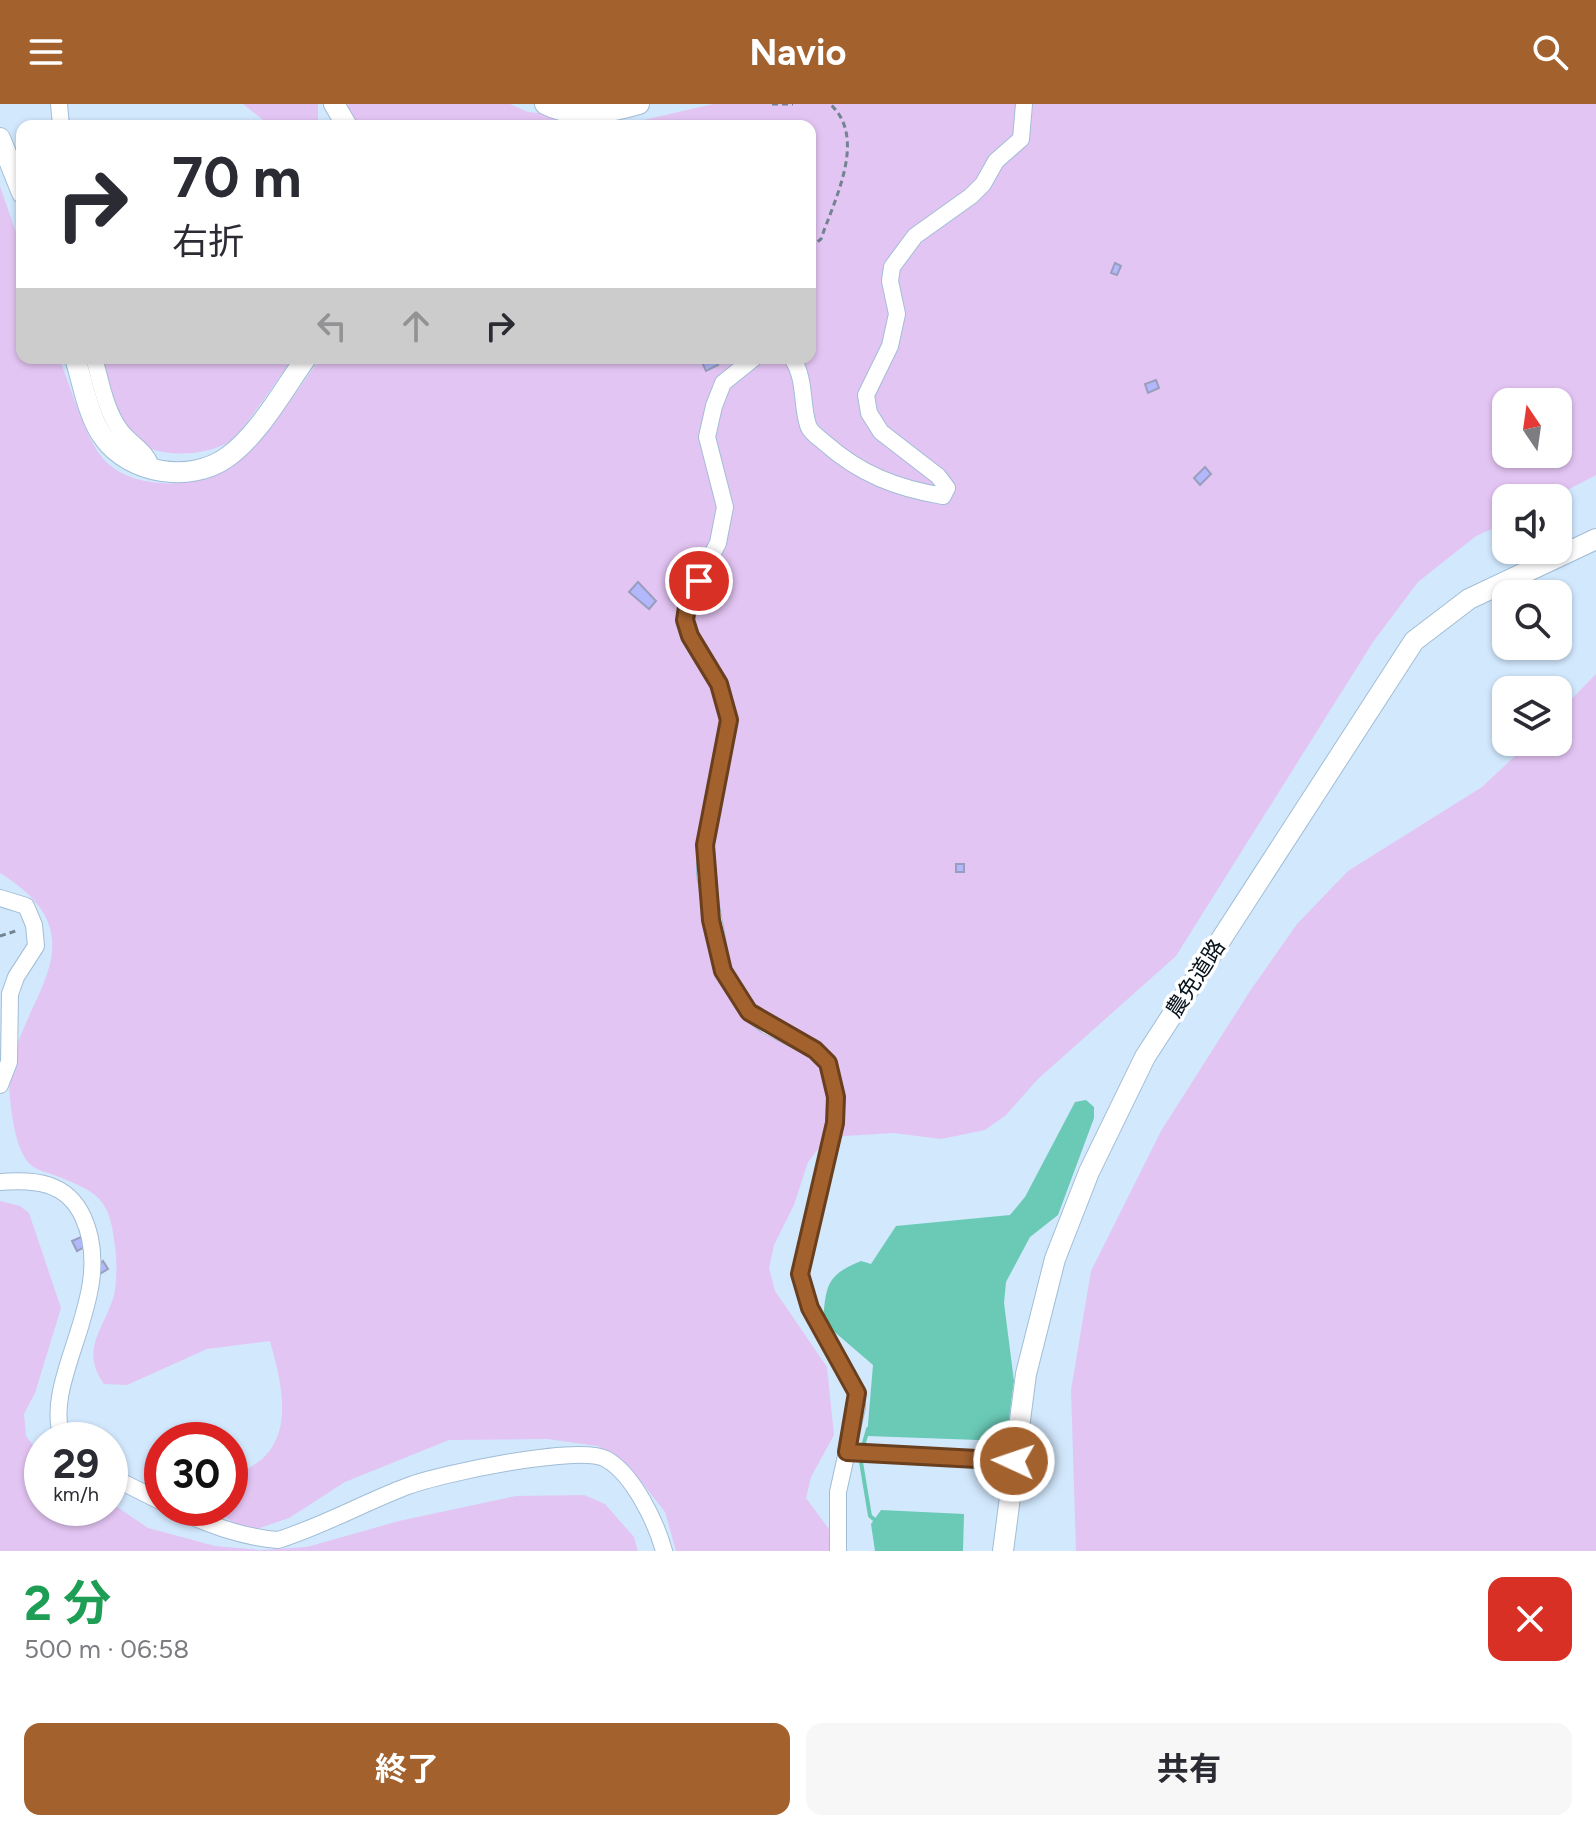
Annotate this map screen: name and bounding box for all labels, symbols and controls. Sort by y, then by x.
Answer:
icon: menu [24,30,68,74]
icon: search [1528,30,1572,74]
text: Navio [750,31,846,74]
text: 70 m [172,144,302,211]
icon: right [40,152,144,256]
text: 右折 [172,220,244,263]
icon: left [310,304,354,348]
icon: ahead [394,304,438,348]
icon: right [478,304,522,348]
north arrow [1492,388,1572,468]
map controls [1492,388,1572,756]
button: sound [1492,484,1572,564]
pin [665,547,733,615]
icon: arrive [677,559,721,603]
button: search [1492,580,1572,660]
button: layers [1492,676,1572,756]
street label: 農免道路 [1160,934,1231,1023]
position arrow [972,1419,1056,1503]
speed limit sign: 30 [144,1422,248,1526]
text: 29 [53,1440,99,1488]
text: km/h [53,1482,99,1506]
text: 2 分 [24,1574,111,1632]
button: close [1488,1577,1572,1661]
text: 500 m · 06:58 [24,1633,189,1665]
button: 終了 [24,1723,790,1815]
button: 共有 [806,1723,1572,1815]

